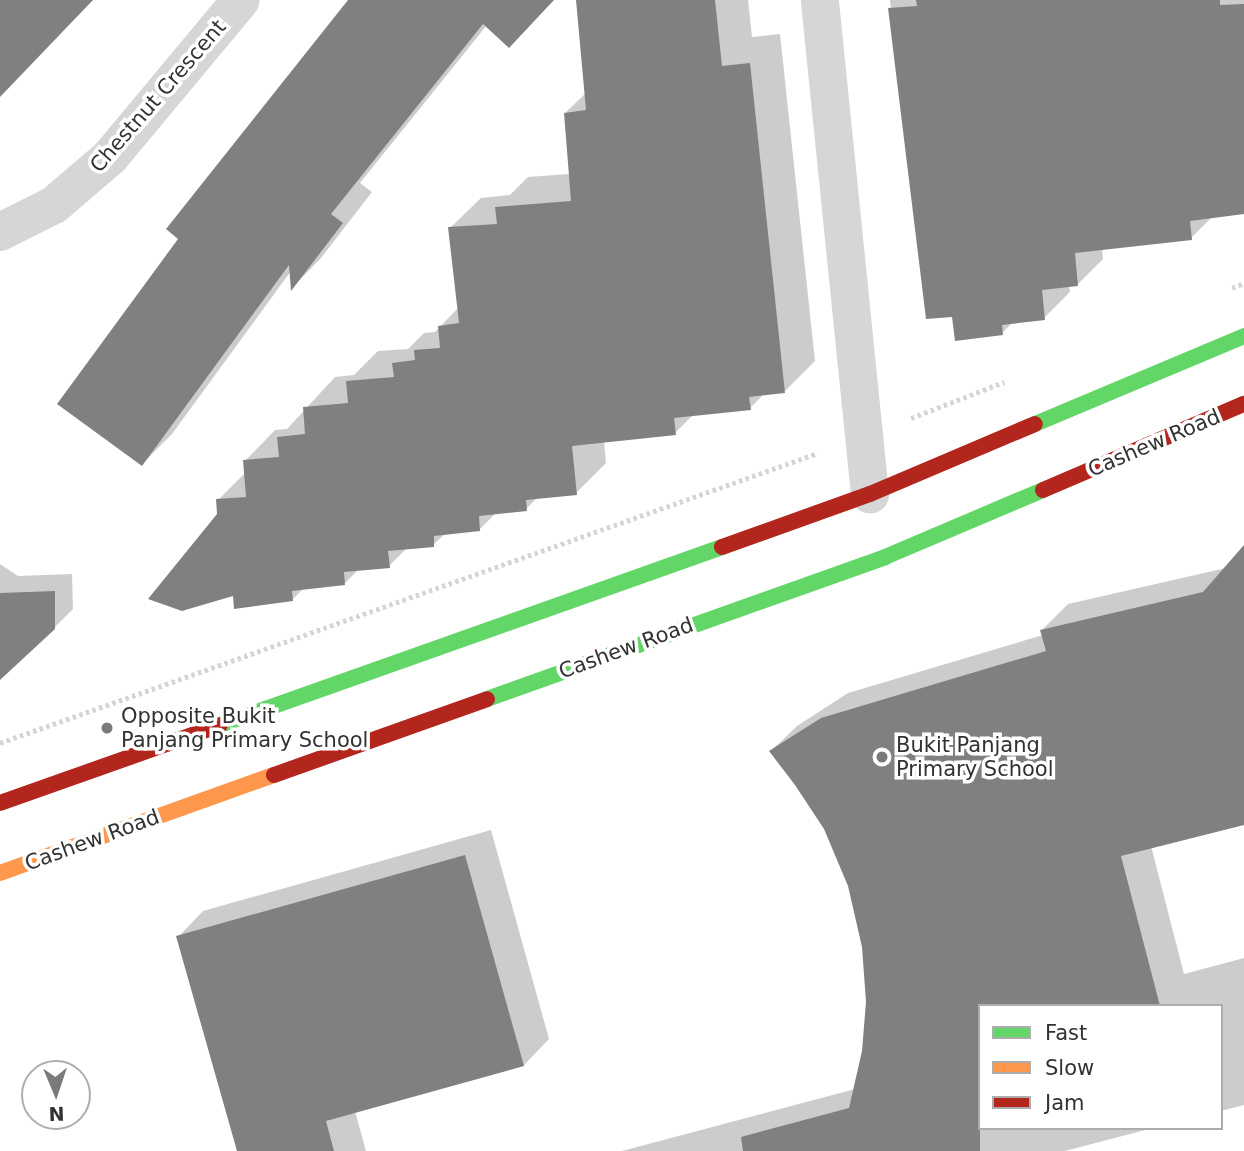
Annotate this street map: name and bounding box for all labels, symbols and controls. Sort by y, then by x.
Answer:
street label: Chestnut Crescent [85,14,231,178]
street label: Cashew Road [1084,404,1224,482]
street label: Cashew Road [555,612,697,684]
place label: Opposite Bukit Panjang Primary School [121,703,368,753]
marker: Opposite Bukit Panjang Primary School [99,720,115,736]
place label: Bukit Panjang Primary School [896,732,1054,782]
marker: Bukit Panjang Primary School [874,749,890,765]
street label: Cashew Road [21,804,163,876]
legend [978,1004,1223,1130]
text: Fast [1045,1021,1087,1045]
text: Slow [1045,1056,1094,1080]
north arrow [21,1060,91,1130]
text: Jam [1045,1091,1085,1115]
text: N [48,1103,65,1125]

